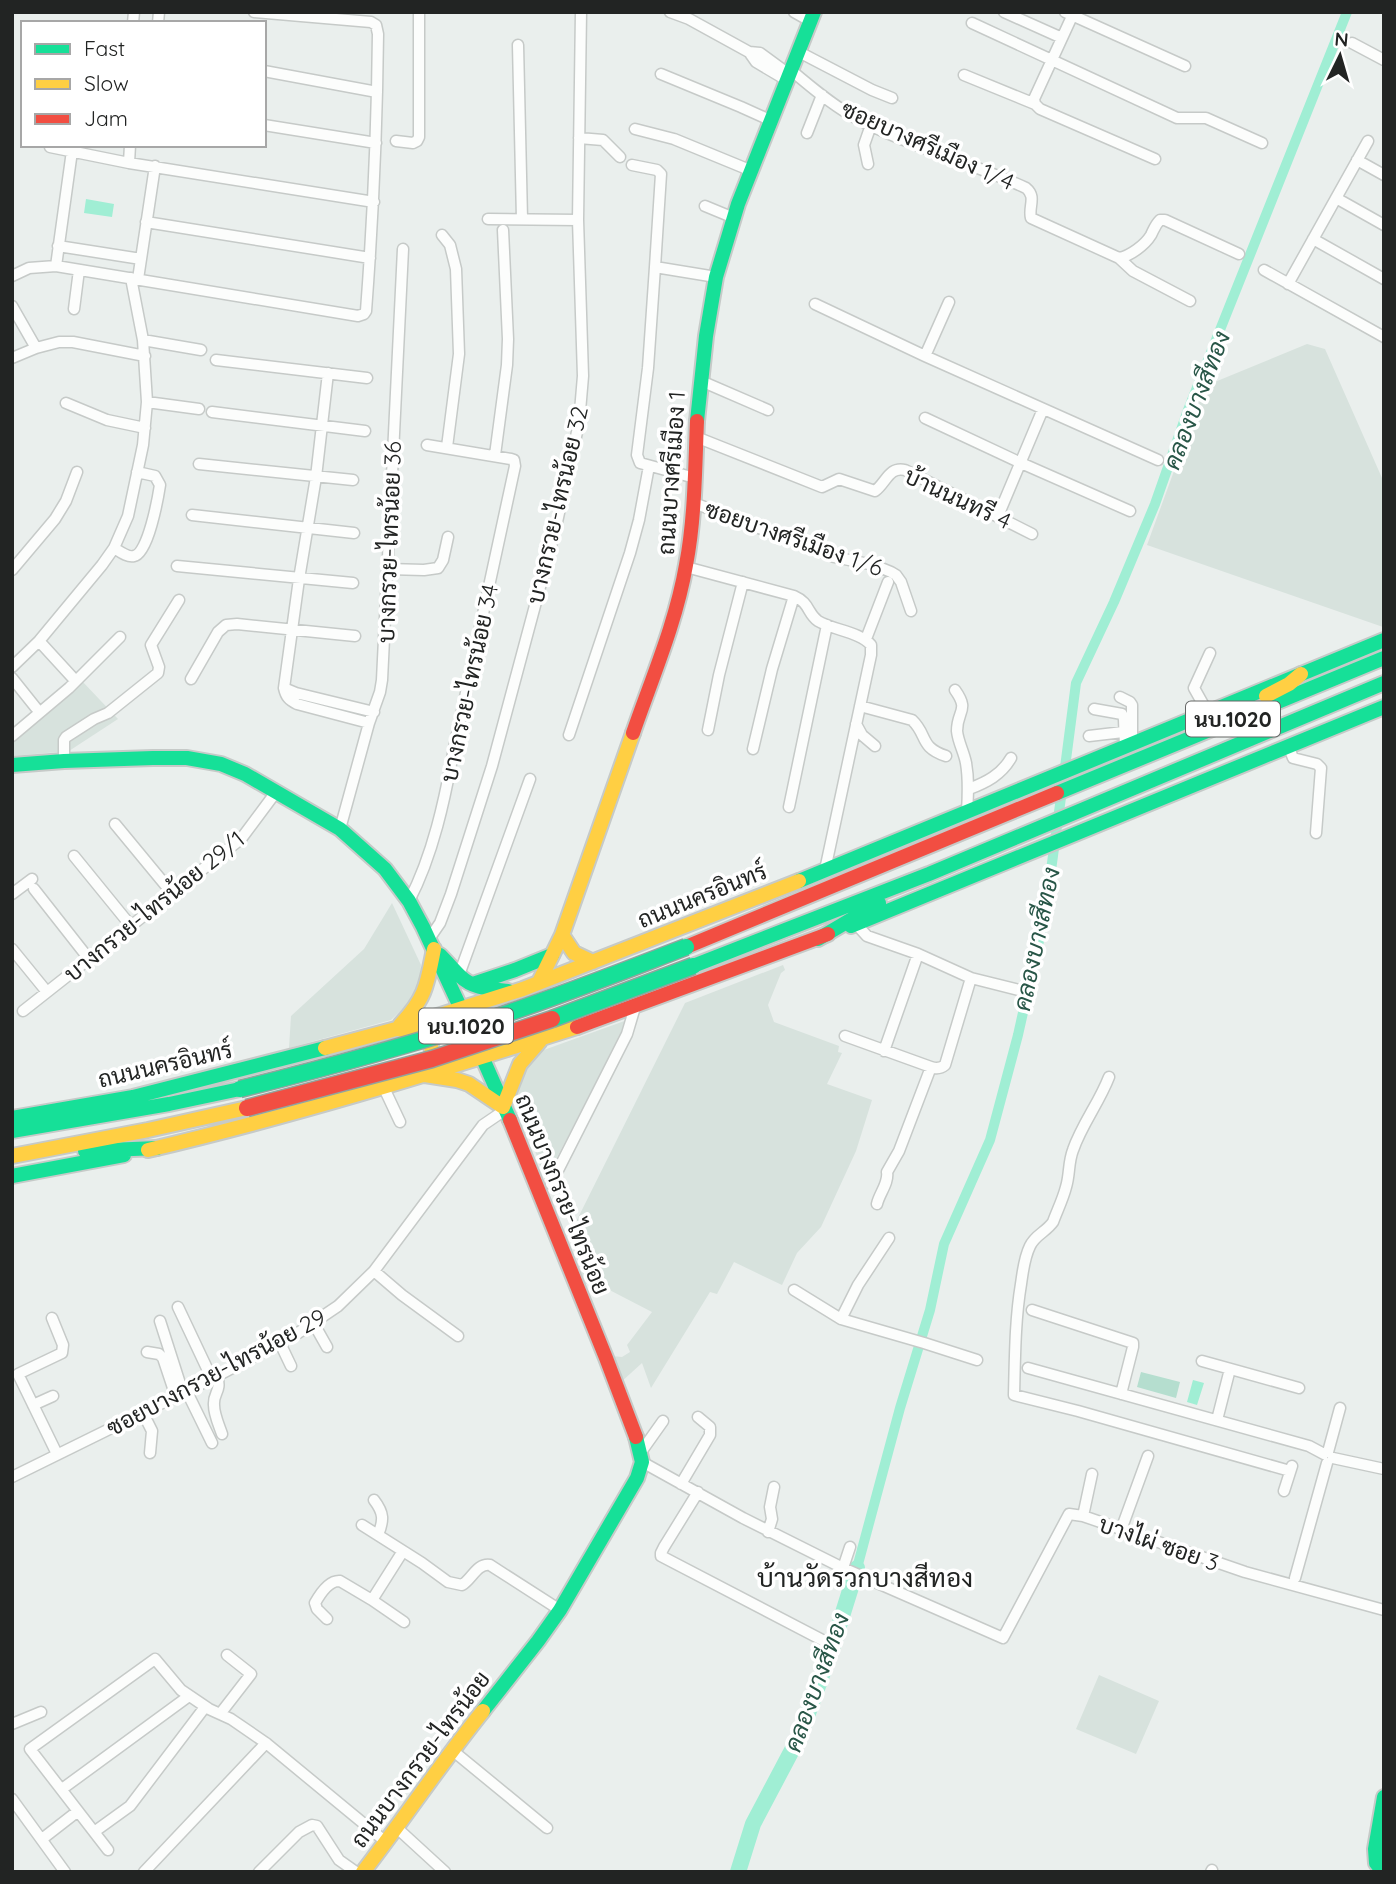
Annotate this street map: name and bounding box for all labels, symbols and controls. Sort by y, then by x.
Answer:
legend [21,21,266,147]
north arrow [1305,21,1375,91]
text: N [1333,27,1349,52]
text: Fast [84,35,125,61]
text: Slow [84,70,129,96]
street label: ซอยบางศรีเมือง 1/4 [837,94,1019,196]
text: Jam [84,105,128,131]
water label: คลองบางสีทอง [1156,326,1236,474]
street label: ถนนบางศรีเมือง 1 [651,390,691,556]
street label: บางกรวย-ไทรน้อย 32 [519,403,594,607]
street label: บางกรวย-ไทรน้อย 36 [370,441,407,643]
street label: บ้านนนทรี 4 [900,461,1016,535]
street label: ซอยบางศรีเมือง 1/6 [701,494,887,582]
street label: บางกรวย-ไทรน้อย 34 [433,581,504,785]
road number: นบ.1020 [1186,702,1280,736]
street label: บางกรวย-ไทรน้อย 29/1 [57,824,250,988]
street label: ถนนนครอินทร์ [633,855,771,934]
water label: คลองบางสีทอง [1006,864,1066,1014]
road number: นบ.1020 [419,1009,513,1044]
street label: ถนนนครอินทร์ [95,1034,235,1094]
street label: ถนนบางกรวย-ไทรน้อย [509,1089,617,1299]
street label: ซอยบางกรวย-ไทรน้อย 29 [101,1301,330,1442]
street label: บางไผ่ ซอย 3 [1095,1508,1223,1577]
district label: บ้านวัดรวกบางสีทอง [757,1561,973,1594]
water label: คลองบางสีทอง [777,1608,855,1756]
street label: ถนนบางกรวย-ไทรน้อย [343,1664,496,1853]

